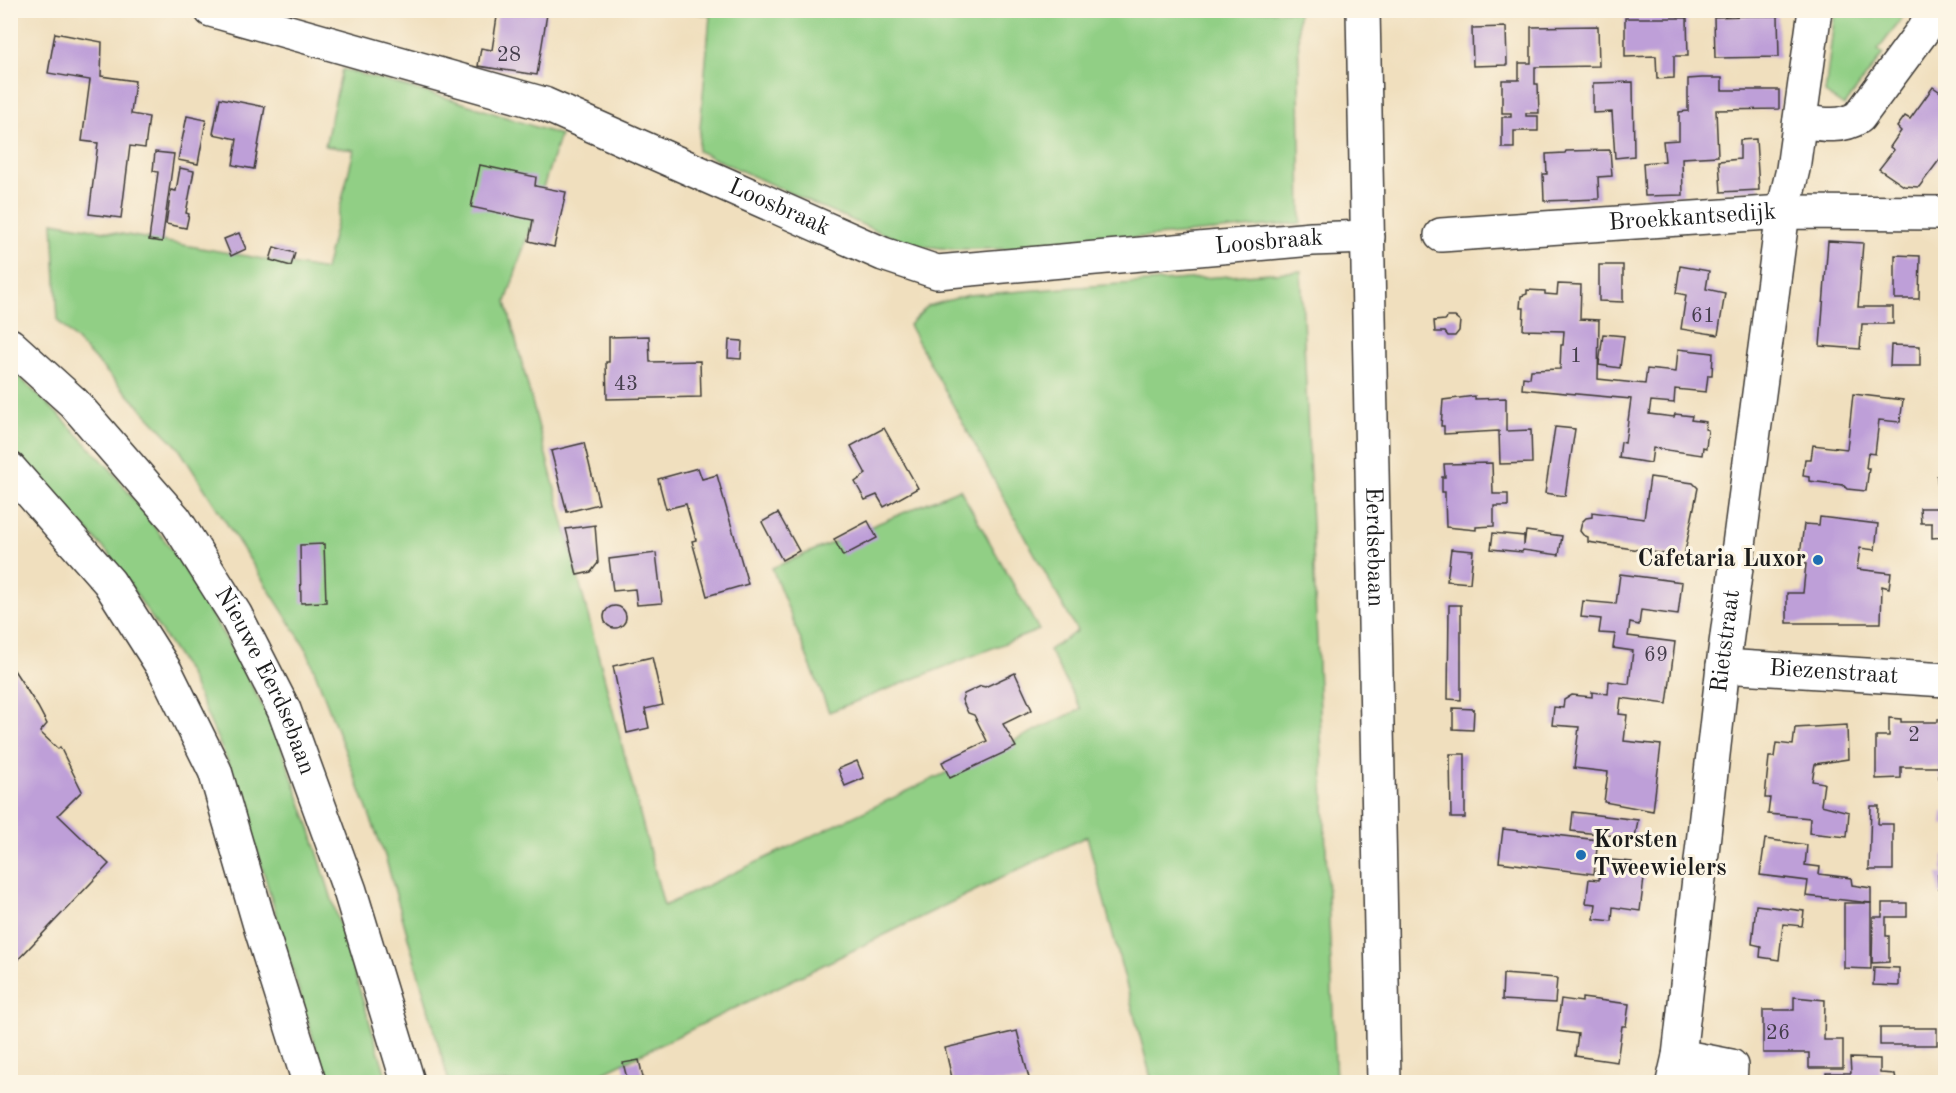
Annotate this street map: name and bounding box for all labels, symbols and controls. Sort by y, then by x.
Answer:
house number: 28 [497,45,521,66]
street label: Loosbraak [724,175,834,241]
street label: Broekkantsedijk [1608,200,1777,236]
street label: Loosbraak [1214,227,1324,259]
house number: 61 [1691,306,1715,327]
house number: 1 [1570,346,1582,367]
house number: 43 [614,374,638,395]
street label: Eerdsebaan [1360,486,1387,607]
place label: Cafetaria Luxor [1637,548,1806,572]
marker: Cafetaria Luxor [1811,553,1825,567]
street label: Nieuwe Eerdsebaan [209,583,319,778]
street label: Rietstraat [1708,588,1745,694]
house number: 69 [1644,645,1668,666]
street label: Biezenstraat [1768,657,1899,689]
house number: 2 [1908,725,1920,746]
place label: Korsten Tweewielers [1593,829,1727,881]
marker: Korsten Tweewielers [1574,848,1588,862]
house number: 26 [1766,1023,1790,1044]

